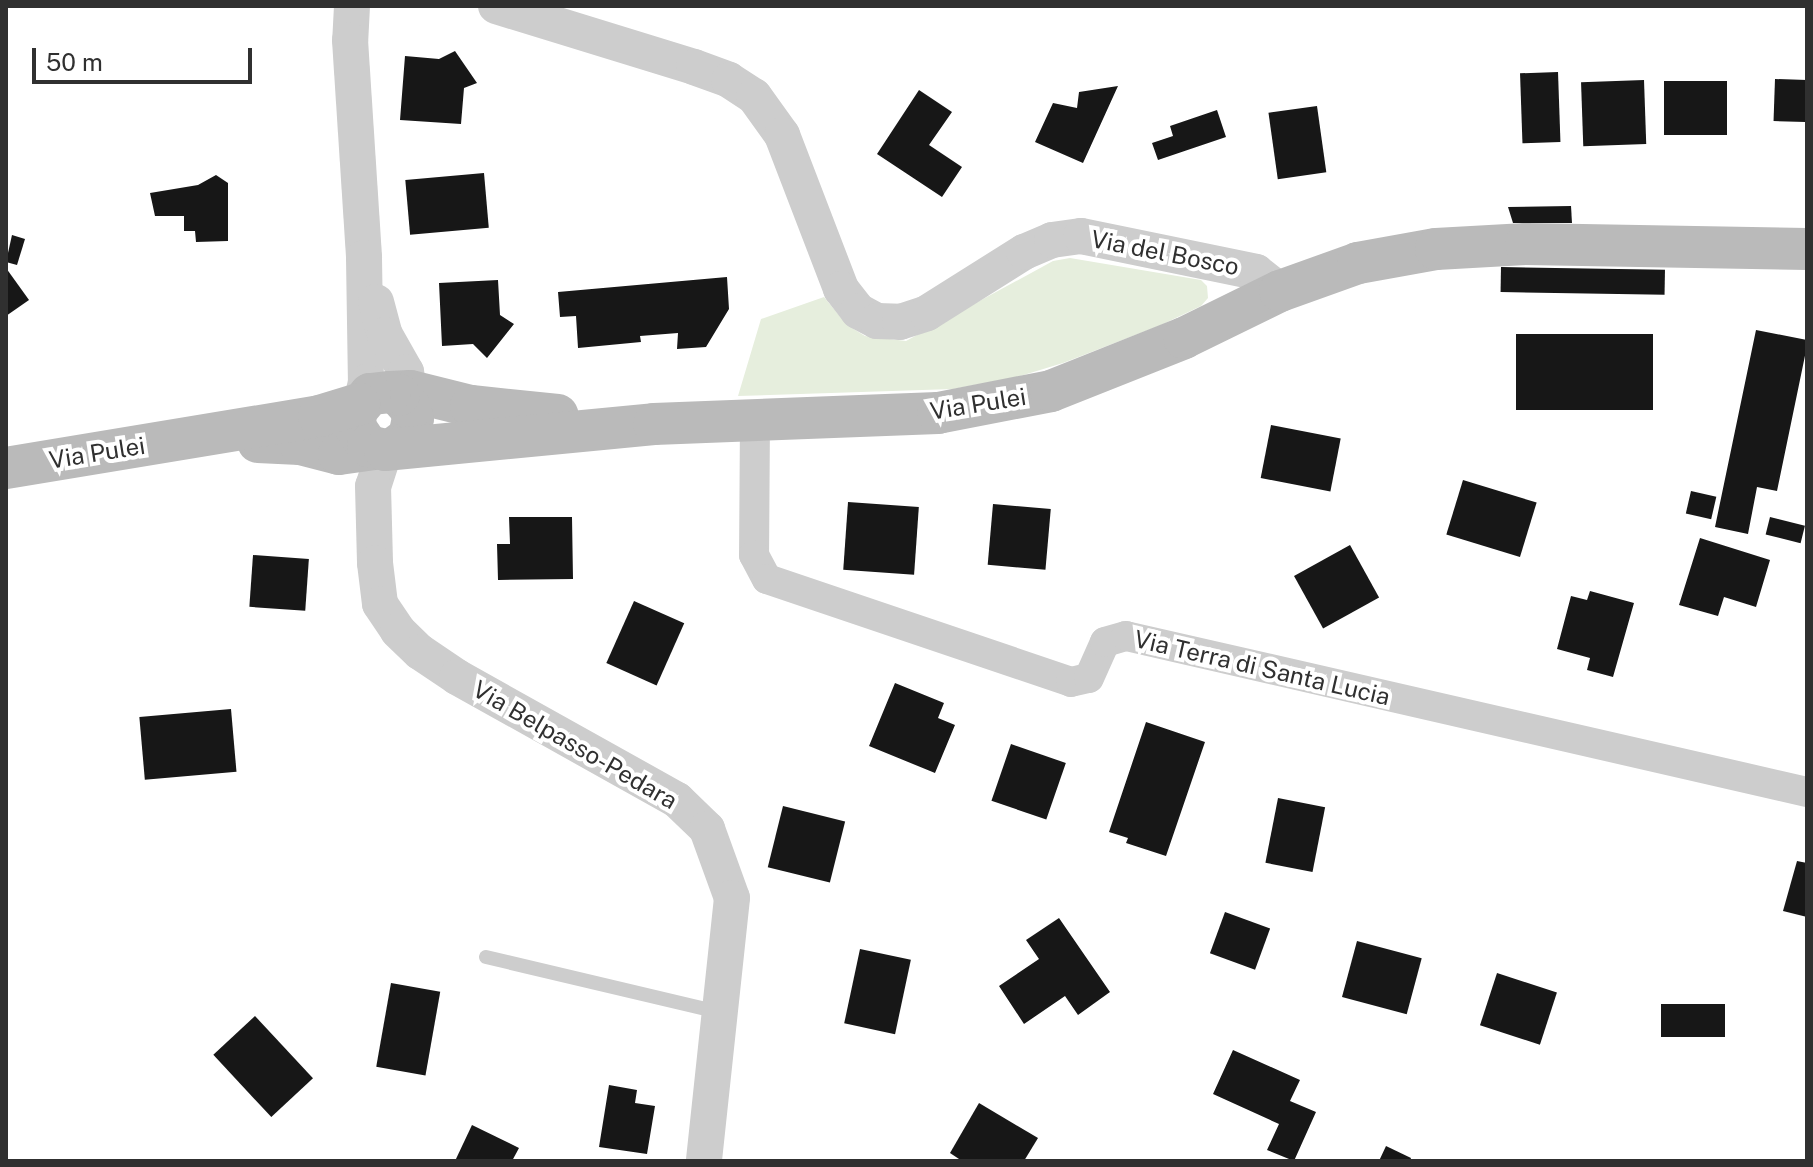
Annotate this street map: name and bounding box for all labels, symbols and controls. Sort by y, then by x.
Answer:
scale bar [36,32,256,82]
text: 50 m [46,48,103,76]
street label: Via del Bosco [1088,225,1242,281]
street label: Via Pulei [928,382,1028,426]
street label: Via Pulei [47,431,147,475]
street label: Via Terra di Santa Lucia [1131,625,1393,711]
street label: Via Belpasso-Pedara [468,675,682,815]

